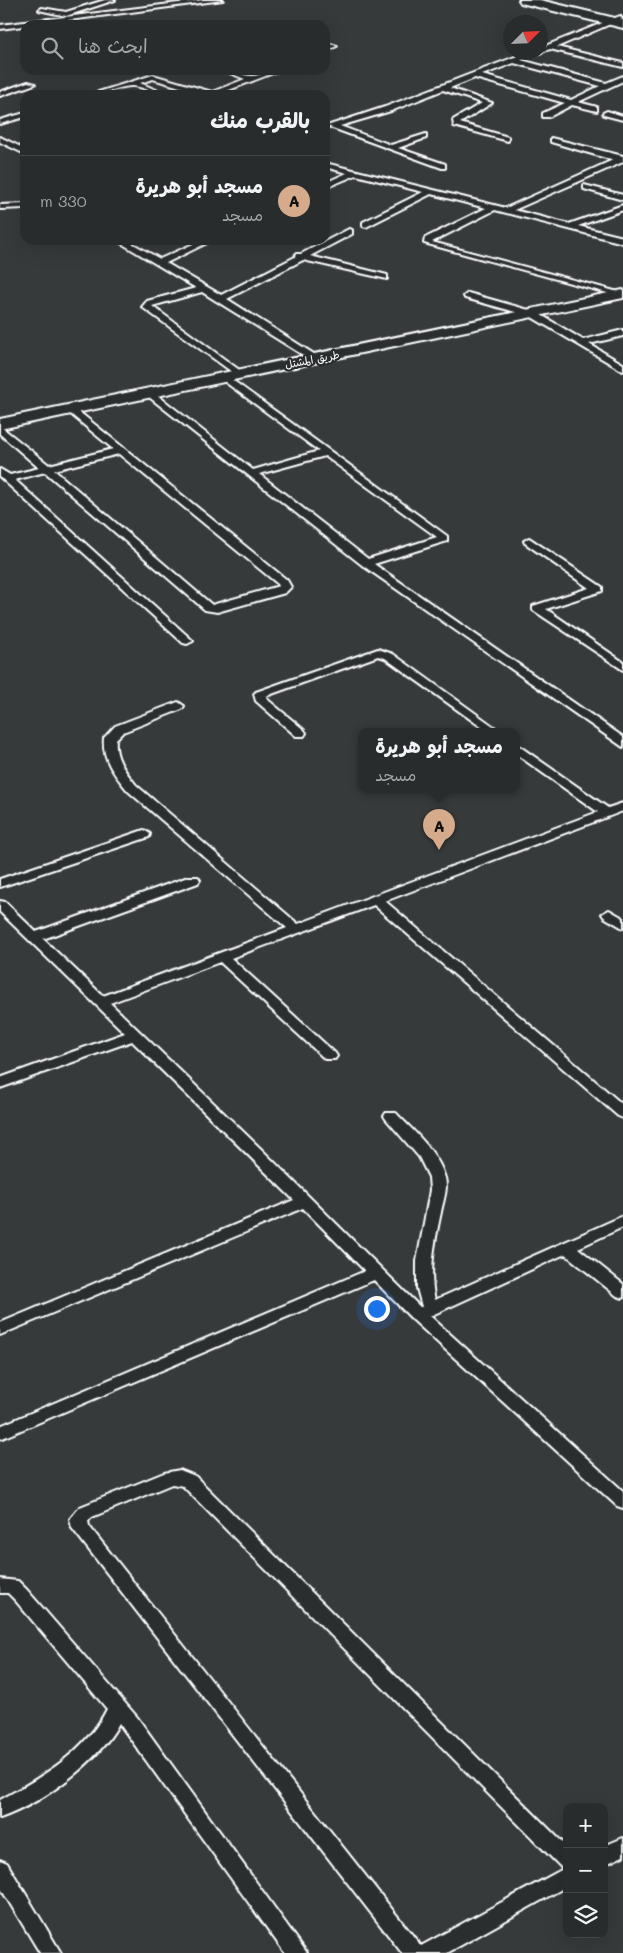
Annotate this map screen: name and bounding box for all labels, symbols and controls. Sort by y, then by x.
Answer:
north arrow [503,15,548,60]
search box [20,20,330,75]
text: ابحث هنا [78,33,148,58]
icon: search [38,34,66,62]
text: بالقرب منك [210,106,310,133]
text: مسجد أبو هريرة [136,173,263,198]
text: 330 m [40,190,87,211]
text: A [288,190,300,211]
text: مسجد [222,204,263,225]
street label: طريق المشتل [283,346,341,372]
popup [358,728,520,793]
text: مسجد أبو هريرة [375,733,503,758]
text: مسجد [375,764,416,785]
pin: A [423,809,455,850]
your location [364,1296,390,1322]
map controls [563,1803,608,1938]
button: + [563,1803,608,1848]
button: − [563,1848,608,1893]
button: layers [563,1893,608,1938]

